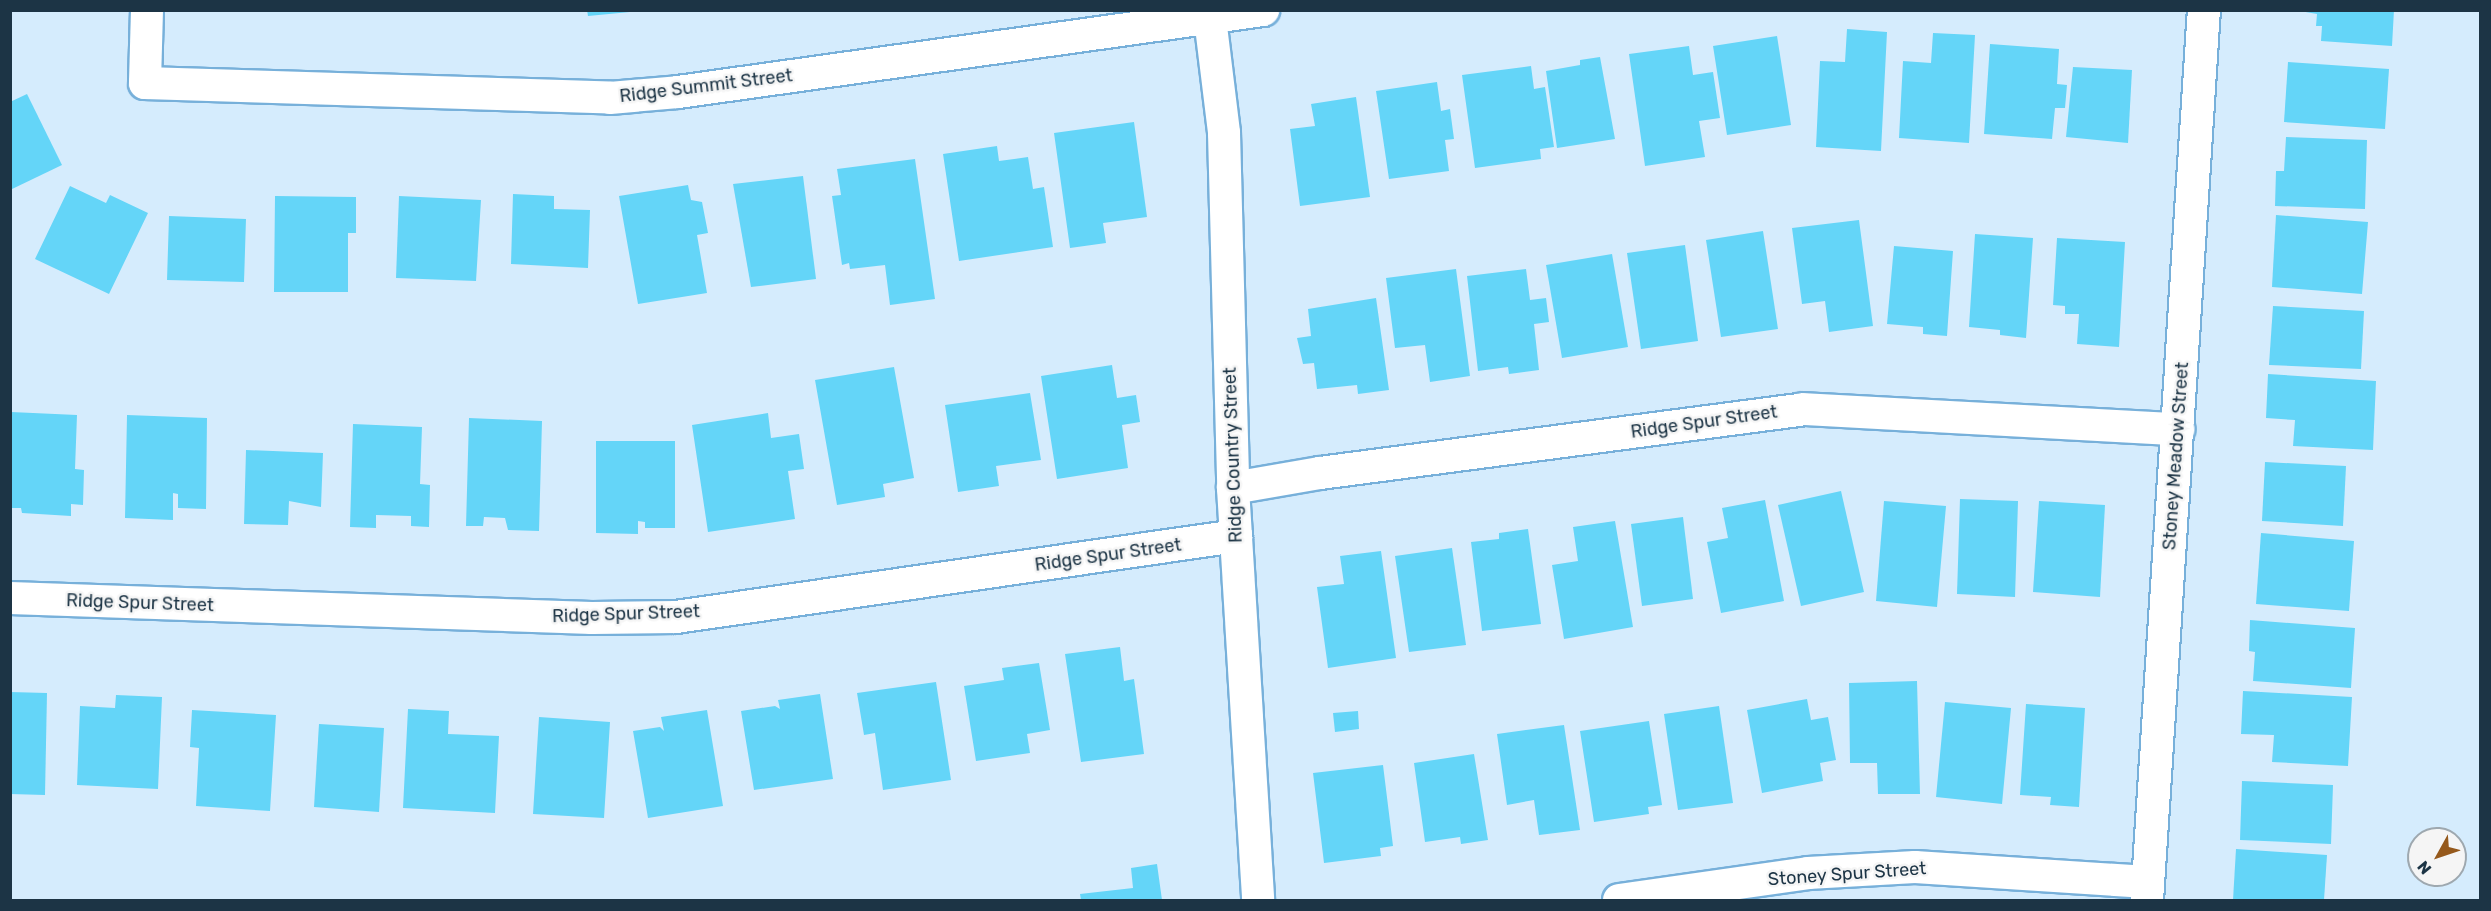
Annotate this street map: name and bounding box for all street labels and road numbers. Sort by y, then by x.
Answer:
street label: Ridge Summit Street [618,65,794,107]
street label: Stoney Meadow Street [2159,361,2193,551]
street label: Ridge Country Street [1219,367,1247,543]
street label: Ridge Spur Street [1629,401,1779,443]
street label: Ridge Spur Street [1033,534,1183,576]
street label: Ridge Spur Street [66,590,214,616]
street label: Ridge Spur Street [552,601,700,627]
street label: Stoney Spur Street [1767,858,1927,890]

